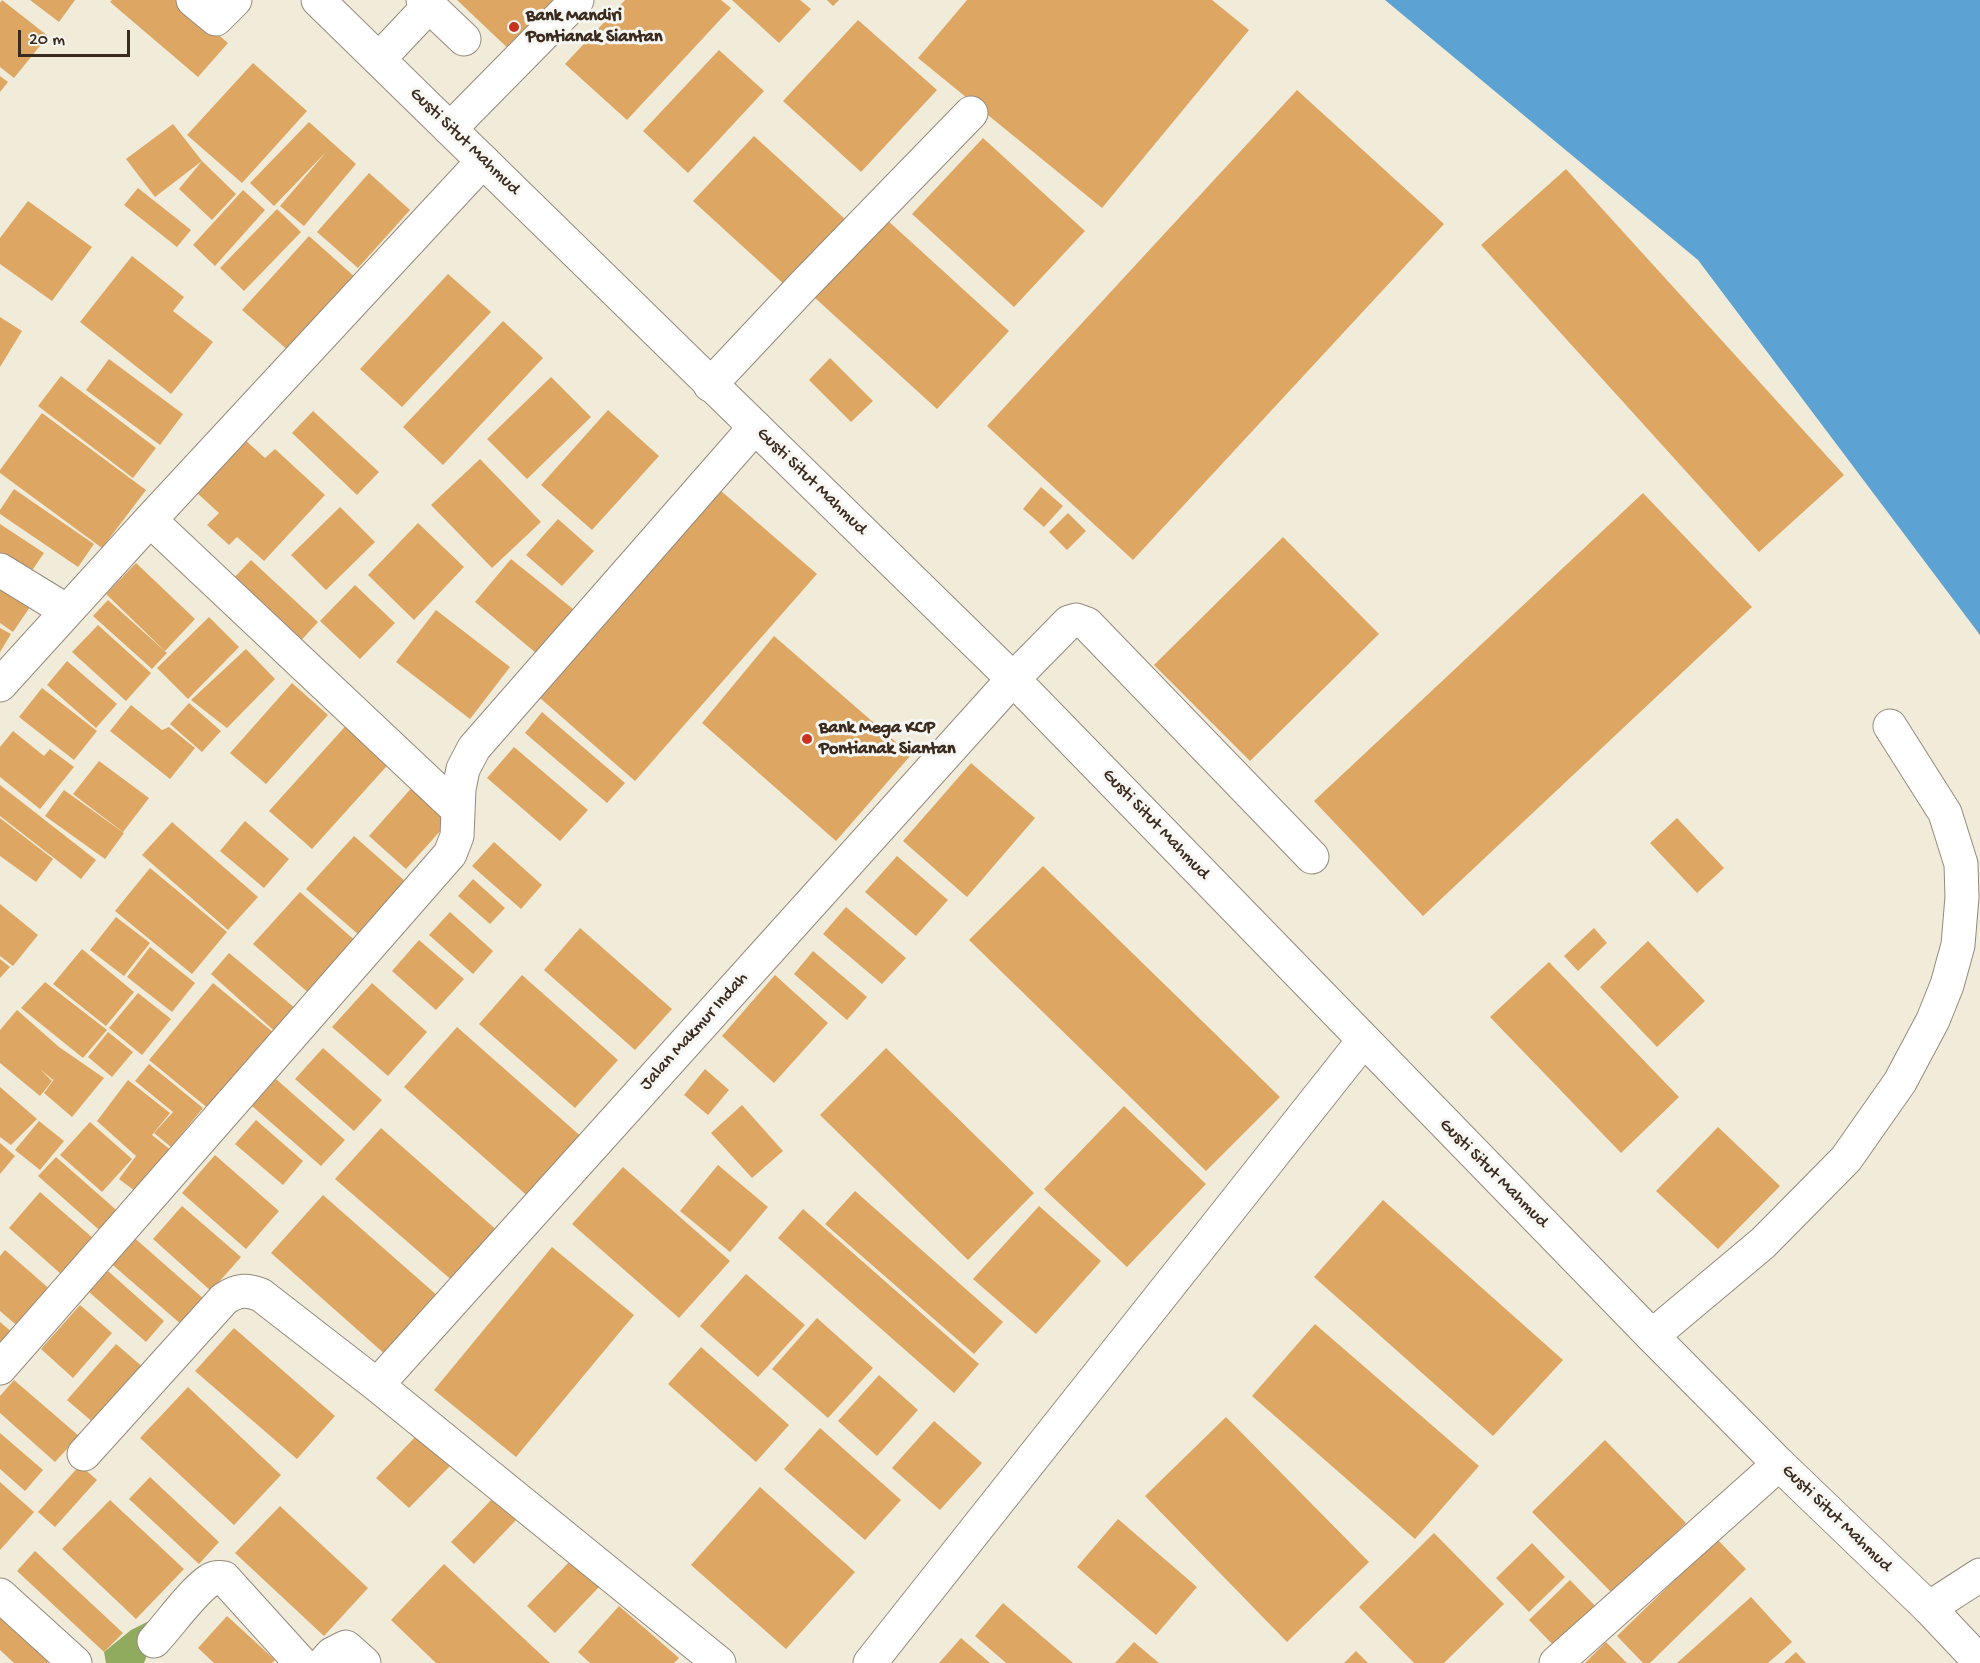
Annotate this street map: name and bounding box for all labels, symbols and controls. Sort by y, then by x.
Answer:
place label: Bank Mandiri Pontianak Siantan [526,6,663,48]
scale bar [21,18,134,56]
marker: Bank Mandiri Pontianak Siantan [507,20,521,34]
text: 20 m [29,30,65,51]
street label: Gusti Situt Mahmud [404,84,524,200]
street label: Gusti Situt Mahmud [751,424,871,540]
place label: Bank Mega KCP Pontianak Siantan [819,718,956,760]
marker: Bank Mega KCP Pontianak Siantan [800,732,814,746]
street label: Gusti Situt Mahmud [1097,765,1213,885]
street label: Jalan Makmur Indah [636,968,754,1096]
street label: Gusti Situt Mahmud [1434,1115,1552,1233]
street label: Gusti Situt Mahmud [1776,1461,1896,1577]

